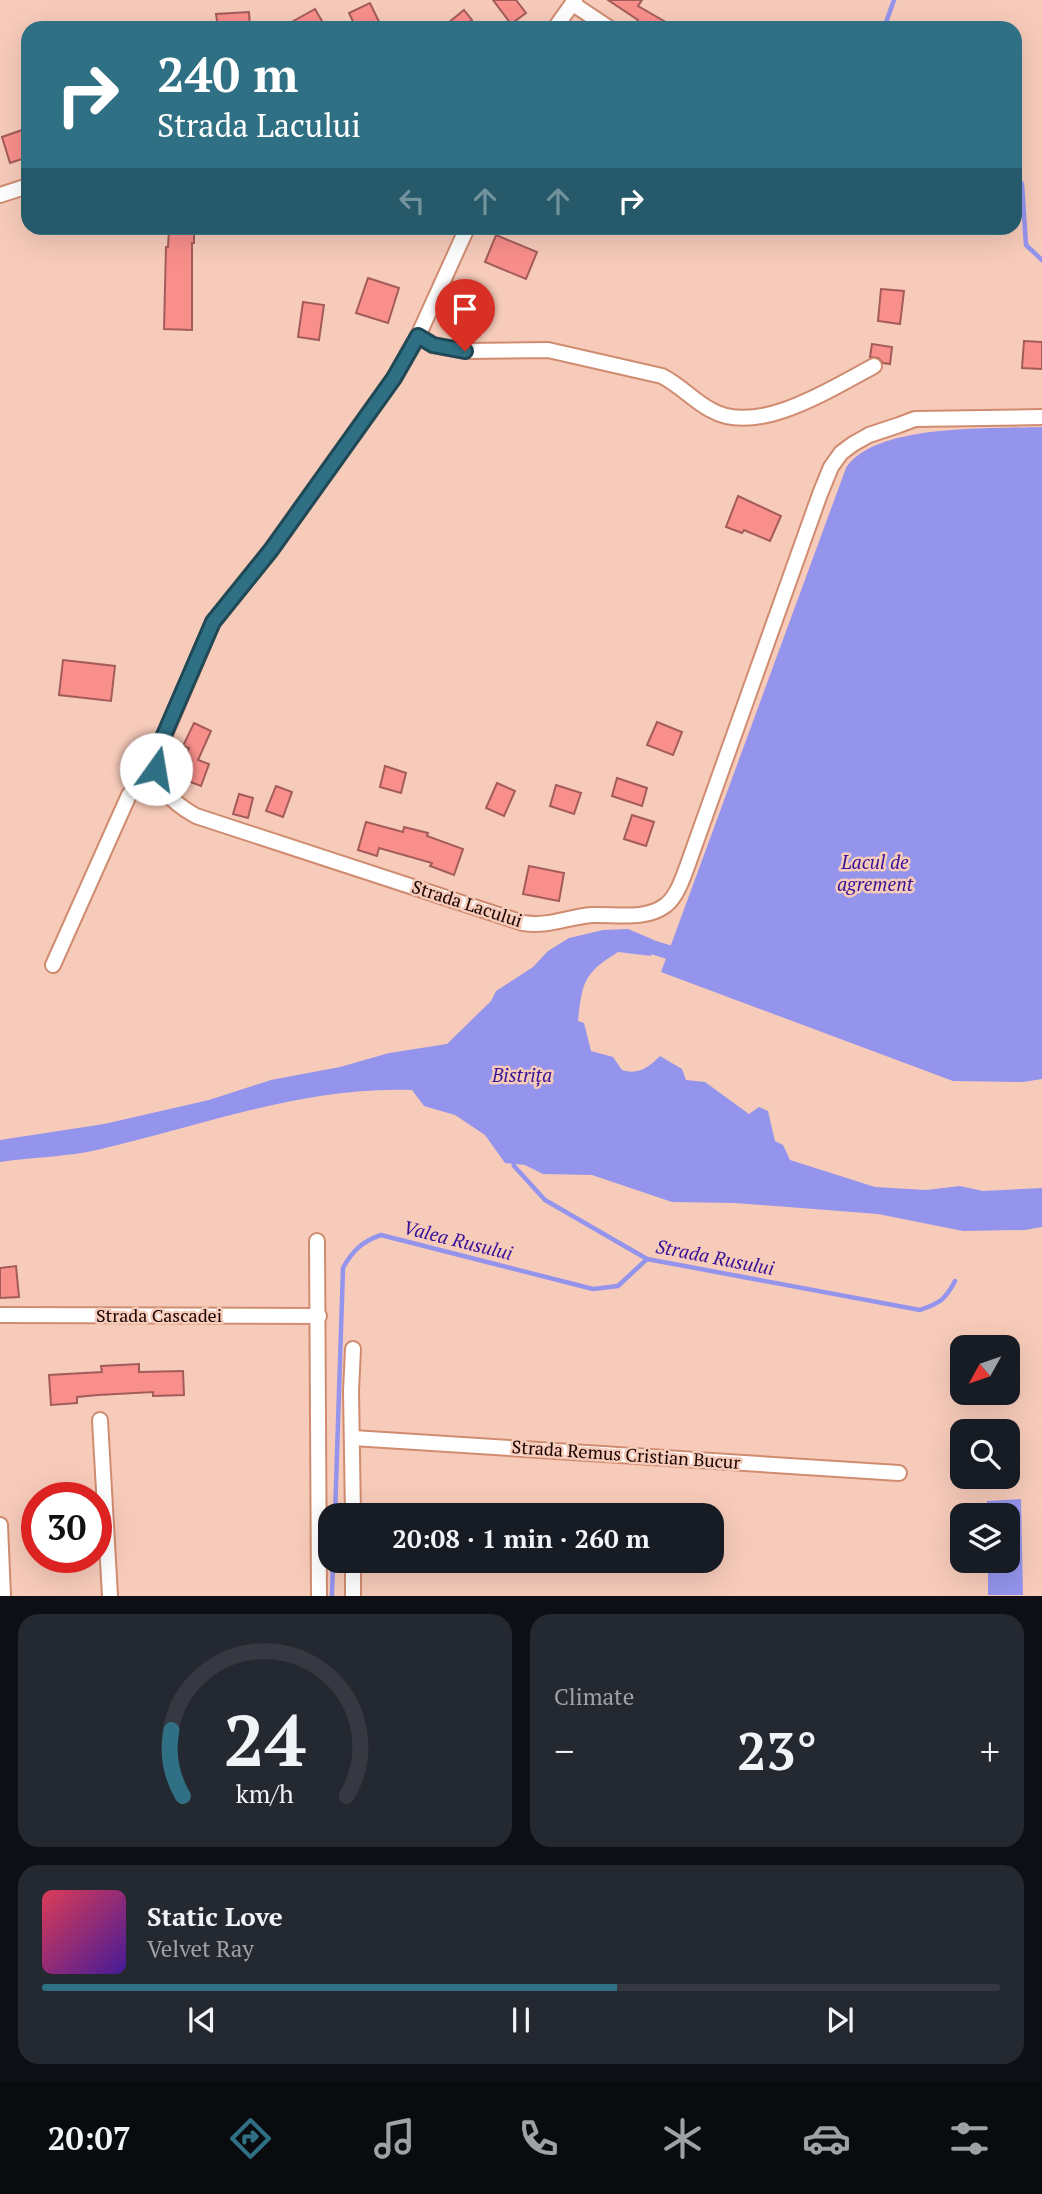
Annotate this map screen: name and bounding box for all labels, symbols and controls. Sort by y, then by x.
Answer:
text: 240 m [157,41,299,106]
icon: right [42,49,133,140]
text: Strada Lacului [157,104,361,146]
icon: left [393,182,431,220]
icon: ahead [466,182,504,220]
icon: ahead [539,182,577,220]
icon: right [612,182,650,220]
pin [435,279,495,351]
icon: arrive [446,290,484,328]
position arrow [119,732,193,806]
water label: Lacul de agrement [837,849,914,896]
street label: Strada Lacului [409,874,526,932]
water label: Bistrița [491,1062,552,1087]
water label: Valea Rusului [401,1214,516,1265]
water label: Strada Rusului [654,1233,777,1280]
street label: Strada Cascadei [96,1303,222,1327]
north arrow [950,1335,1020,1405]
map controls [950,1335,1020,1573]
button: search [950,1419,1020,1489]
street label: Strada Remus Cristian Bucur [511,1434,741,1474]
speed limit sign: 30 [21,1482,112,1573]
button: layers [950,1503,1020,1573]
text: 20:08 · 1 min · 260 m [392,1521,650,1555]
text: Climate [554,1681,634,1712]
text: 24 [224,1691,306,1788]
text: 23° [737,1716,817,1785]
text: − [554,1726,574,1776]
text: + [980,1726,1000,1776]
text: km/h [236,1777,294,1810]
text: Static Love [147,1899,283,1933]
text: Velvet Ray [147,1933,254,1964]
icon: previous [183,2001,221,2039]
icon: pause [502,2001,540,2039]
icon: next [821,2001,859,2039]
icon: directions [226,2114,275,2163]
icon: music [370,2114,419,2163]
icon: phone [514,2114,563,2163]
icon: climate [658,2114,707,2163]
icon: car [802,2114,851,2163]
icon: filters [945,2114,994,2163]
text: 20:07 [47,2117,131,2159]

